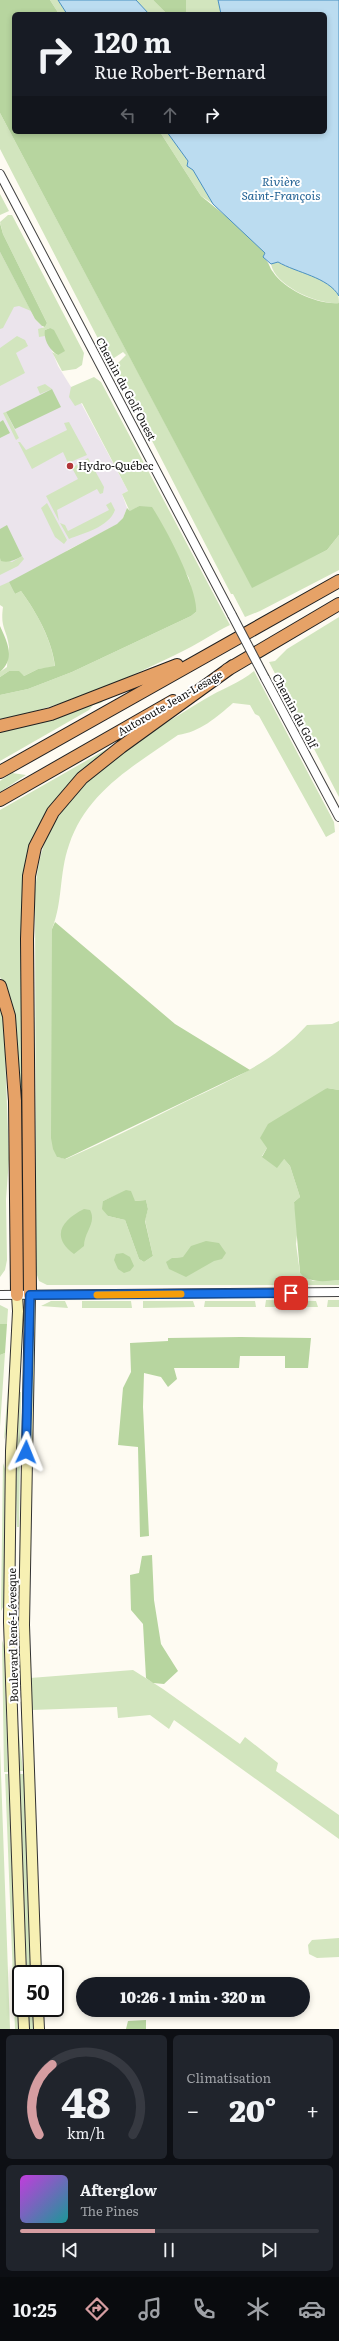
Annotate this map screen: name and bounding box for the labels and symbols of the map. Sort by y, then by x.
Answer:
water label: Rivière Saint-François [242,172,320,204]
street label: Chemin du Golf Ouest [93,334,161,443]
place label: Hydro-Québec [78,457,154,473]
marker: Hydro-Québec [65,461,75,471]
street label: Autoroute Jean-Lesage [114,665,225,739]
street label: Chemin du Golf [269,670,323,751]
pin [274,1276,308,1310]
position arrow [5,1431,47,1473]
street label: Boulevard René-Lévesque [3,1567,21,1702]
speed limit sign: 50 [12,1965,64,2017]

